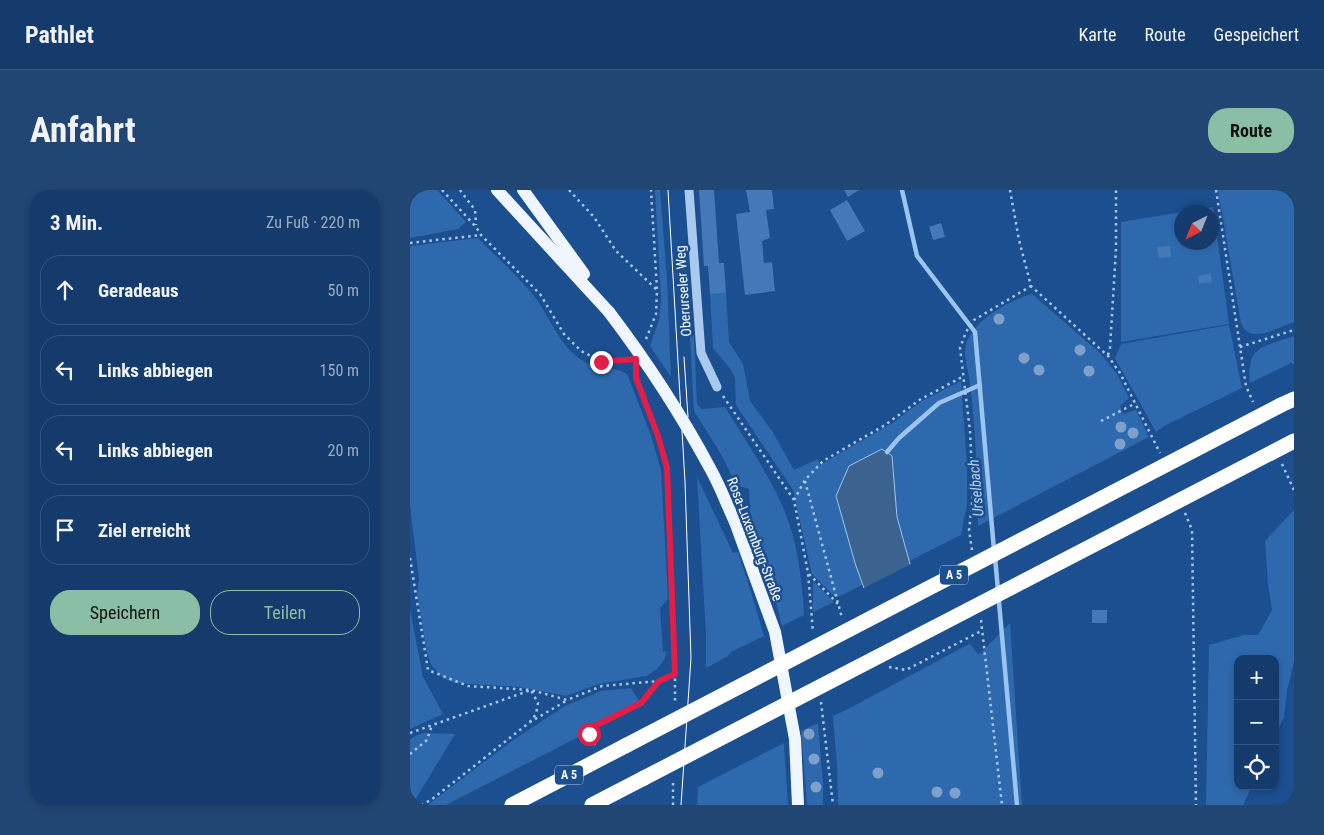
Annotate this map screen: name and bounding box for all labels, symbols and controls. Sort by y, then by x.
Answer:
text: Pathlet [25,21,94,49]
text: Karte [1078,24,1117,45]
text: Route [1145,24,1186,45]
text: Gespeichert [1214,24,1299,45]
button: Route [1208,108,1294,153]
text: Anfahrt [30,110,136,151]
north arrow [1174,205,1219,250]
text: 3 Min. [50,211,103,235]
text: Zu Fuß · 220 m [266,213,360,232]
street label: Oberurseler Weg [672,245,694,337]
icon: ahead [51,276,79,304]
text: Geradeaus [98,279,179,302]
text: 50 m [327,281,359,300]
route end [590,351,613,374]
icon: left [51,356,79,384]
text: Links abbiegen [98,359,213,382]
text: 150 m [320,361,359,380]
icon: left [51,436,79,464]
text: Links abbiegen [98,439,213,462]
text: 20 m [327,441,359,460]
water label: Urselbach [965,459,987,517]
street label: Rosa-Luxemburg-Straße [724,475,786,604]
icon: arrive [51,516,79,544]
text: Ziel erreicht [98,519,190,542]
road number: A 5 [940,566,968,584]
button: Speichern [50,590,200,635]
button: Teilen [210,590,360,635]
map controls [1234,655,1279,790]
button: + [1234,655,1279,700]
button: − [1234,700,1279,745]
route start [578,723,601,746]
button: locate [1234,745,1279,790]
road number: A 5 [555,766,583,784]

